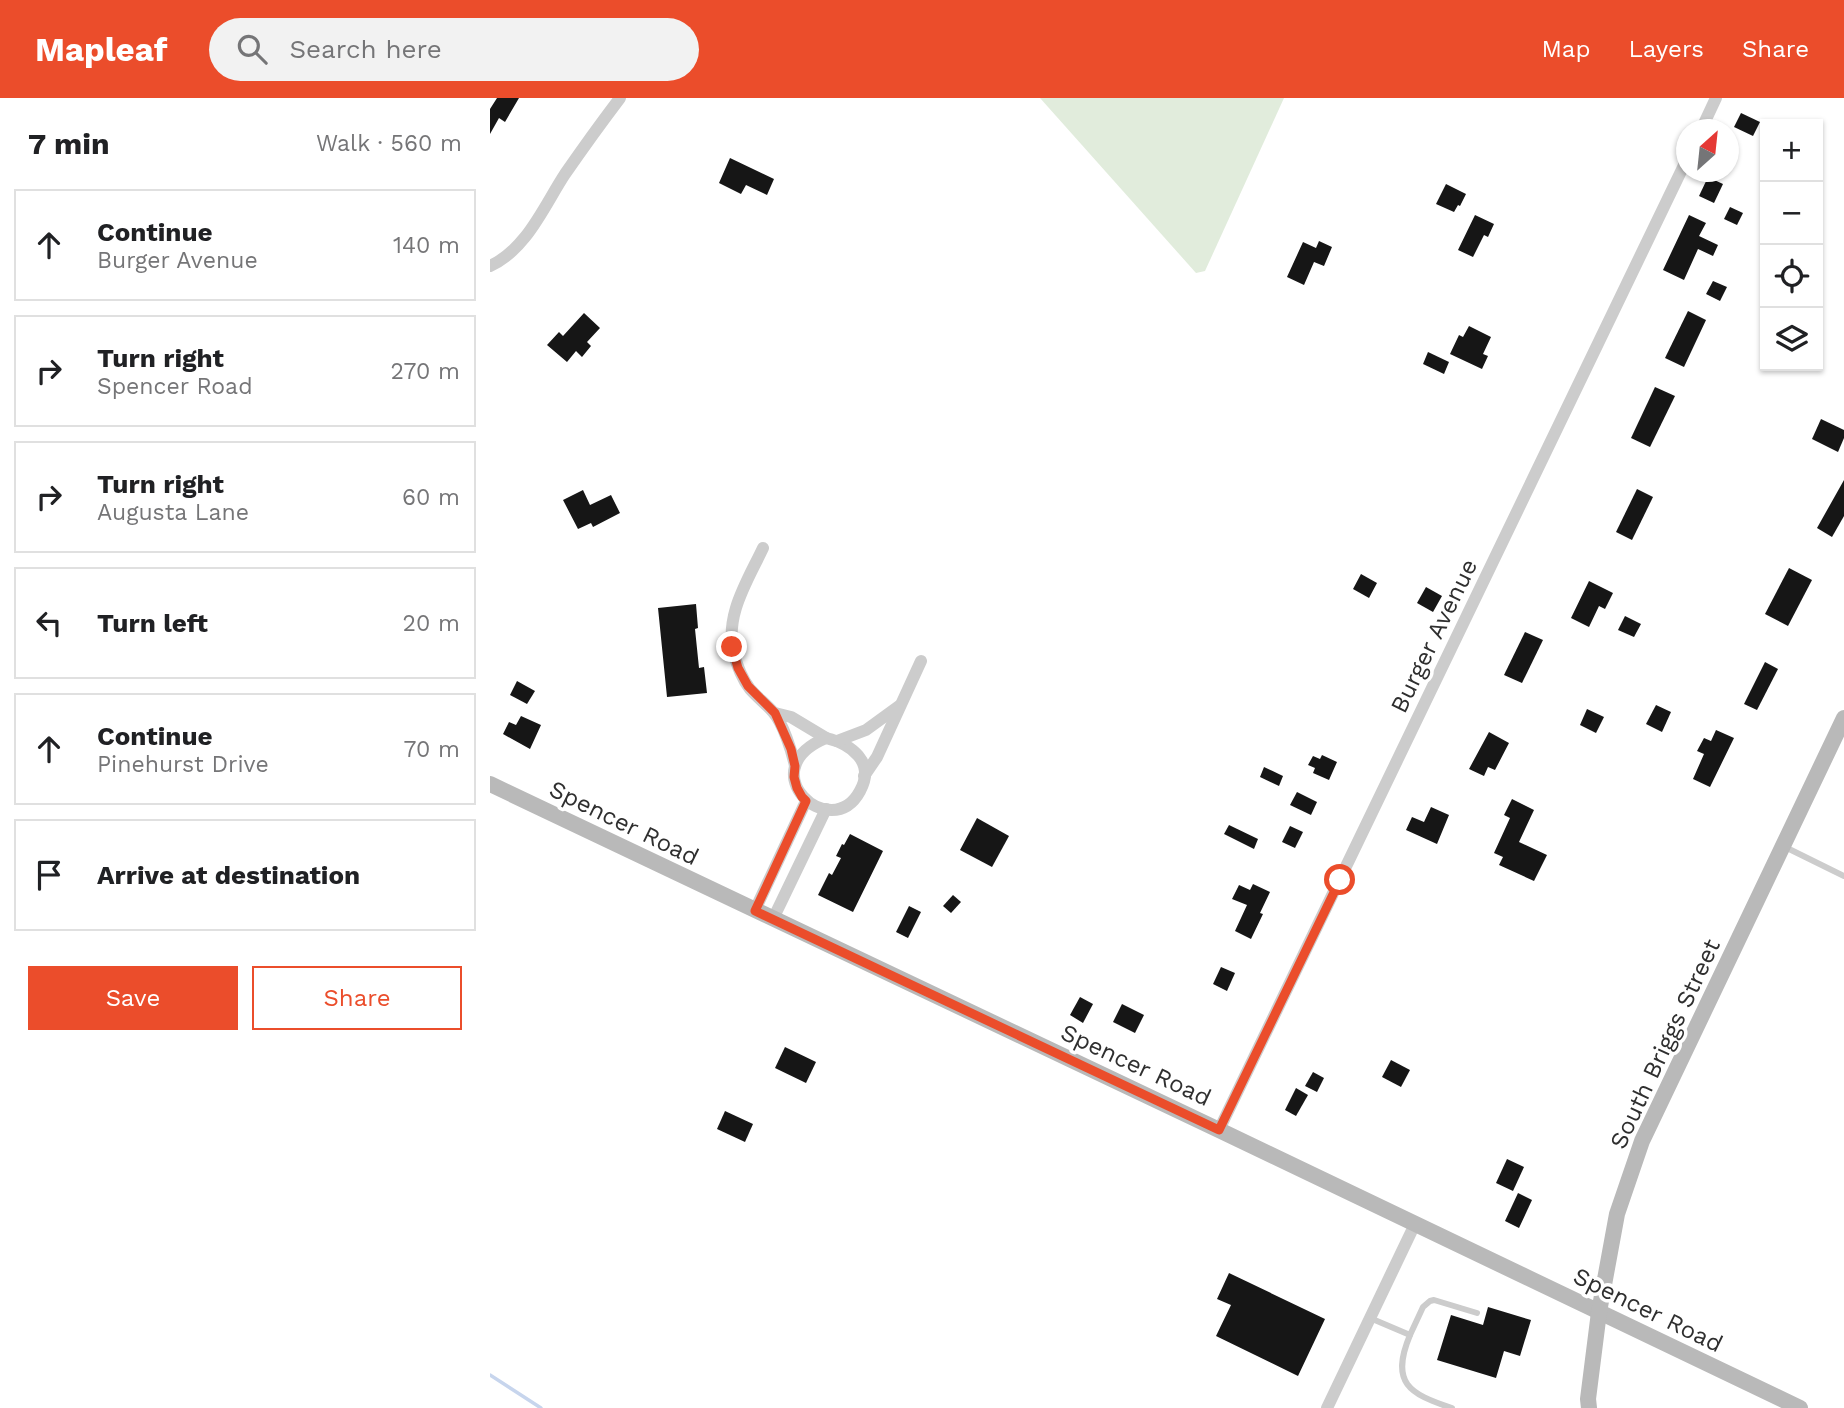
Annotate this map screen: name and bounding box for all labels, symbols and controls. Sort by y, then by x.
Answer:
search box [209,18,699,81]
text: Mapleaf [35,30,167,69]
icon: search [233,30,271,68]
text: Search here [289,34,442,64]
text: Map [1542,35,1590,63]
text: Layers [1628,35,1704,63]
text: Share [1742,35,1809,63]
north arrow [1676,119,1739,182]
map controls [1760,119,1823,371]
button: + [1760,119,1823,182]
text: 7 min [28,126,110,161]
text: Walk · 560 m [316,130,462,157]
button: − [1760,182,1823,245]
text: Continue [97,217,213,247]
icon: ahead [30,226,68,264]
text: 140 m [393,232,460,259]
button: locate [1760,245,1823,308]
text: Burger Avenue [97,247,258,274]
button: layers [1760,308,1823,371]
text: Turn right [97,343,224,373]
icon: right [30,352,68,390]
text: 270 m [391,358,460,385]
text: Spencer Road [97,373,253,400]
text: Turn right [97,469,224,499]
icon: right [30,478,68,516]
text: 60 m [402,484,460,511]
text: Augusta Lane [97,499,249,526]
street label: Burger Avenue [1385,555,1483,717]
icon: left [30,604,68,642]
text: Turn left [97,608,208,638]
text: 20 m [403,610,460,637]
route end [716,631,747,662]
text: Continue [97,721,213,751]
icon: ahead [30,730,68,768]
text: 70 m [403,736,460,763]
text: Pinehurst Drive [97,751,269,778]
street label: Spencer Road [545,775,703,871]
icon: arrive [30,856,68,894]
text: Arrive at destination [97,860,360,890]
route start [1324,864,1355,895]
street label: South Briggs Street [1604,935,1726,1153]
button: Save [28,966,238,1030]
button: Share [252,966,462,1030]
street label: Spencer Road [1057,1018,1215,1112]
street label: Spencer Road [1569,1262,1727,1358]

